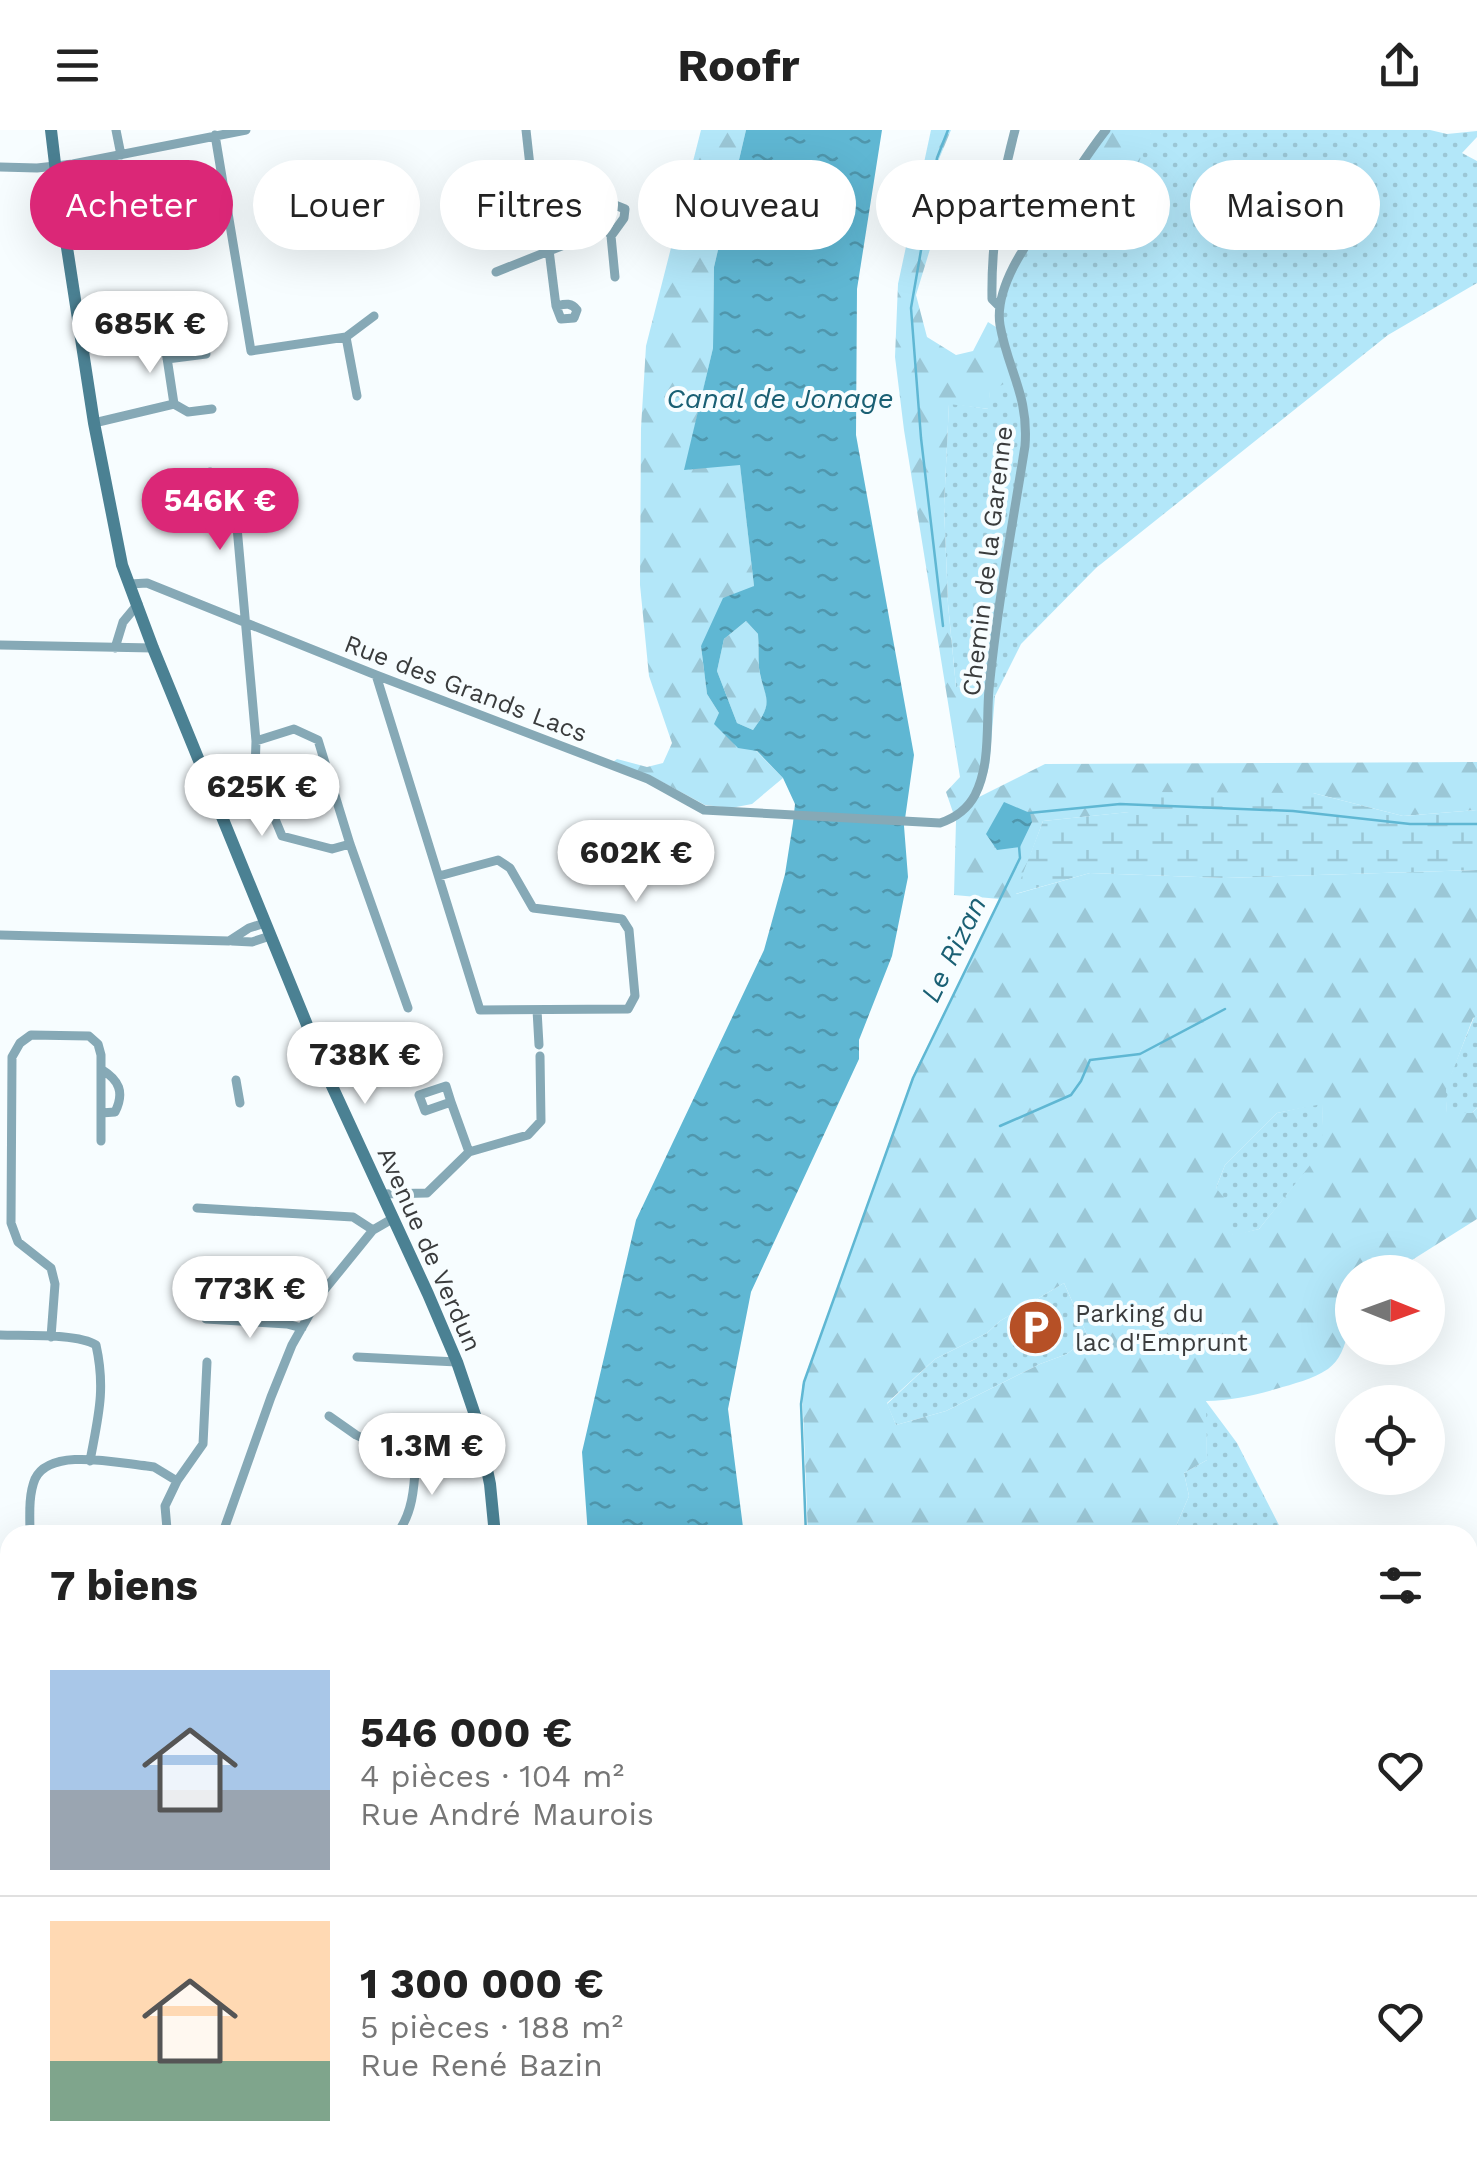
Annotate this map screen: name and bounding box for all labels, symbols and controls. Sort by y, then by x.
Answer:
icon: menu [50,38,105,93]
icon: share [1372,38,1427,93]
text: Roofr [677,39,800,92]
chip: Acheter [30,160,233,250]
chip: Louer [253,160,420,250]
chip: Filtres [440,160,618,250]
chip: Nouveau [638,160,856,250]
chip: Appartement [876,160,1170,250]
chip: Maison [1190,160,1380,250]
pin: 685K € [69,291,231,376]
text: 685K € [94,304,206,342]
water label: Canal de Jonage [666,382,894,415]
street label: Chemin de la Garenne [957,424,1018,698]
pin: 546K € [139,468,301,553]
text: 546K € [164,481,276,519]
street label: Rue des Grands Lacs [340,629,591,748]
pin: 625K € [181,754,343,839]
text: 625K € [206,767,318,805]
pin: 602K € [555,820,717,905]
text: 602K € [579,833,693,871]
water label: Le Rizan [914,891,993,1008]
pin: 738K € [284,1022,446,1107]
text: 738K € [309,1035,421,1073]
street label: Avenue de Verdun [371,1143,488,1356]
north arrow [1335,1255,1445,1365]
map controls [1335,1255,1445,1495]
pin: 773K € [169,1256,331,1341]
text: 773K € [194,1269,306,1307]
parking icon: Parking du lac d'Emprunt [1006,1297,1066,1357]
place label: Parking du lac d'Emprunt [1075,1299,1248,1357]
button: locate [1335,1385,1445,1495]
pin: 1.3M € [351,1413,513,1498]
text: 1.3M € [381,1426,483,1464]
icon: filters [1373,1558,1428,1613]
text: 7 biens [50,1561,198,1610]
text: 546 000 € [360,1708,572,1757]
icon: home [130,1710,250,1830]
icon: heart [1373,1743,1428,1798]
text: 4 pièces · 104 m² [360,1757,624,1795]
text: Rue André Maurois [360,1795,654,1833]
text: 1 300 000 € [360,1959,604,2008]
icon: home [130,1961,250,2081]
icon: heart [1373,1994,1428,2049]
text: 5 pièces · 188 m² [360,2008,623,2046]
text: Rue René Bazin [360,2046,603,2084]

